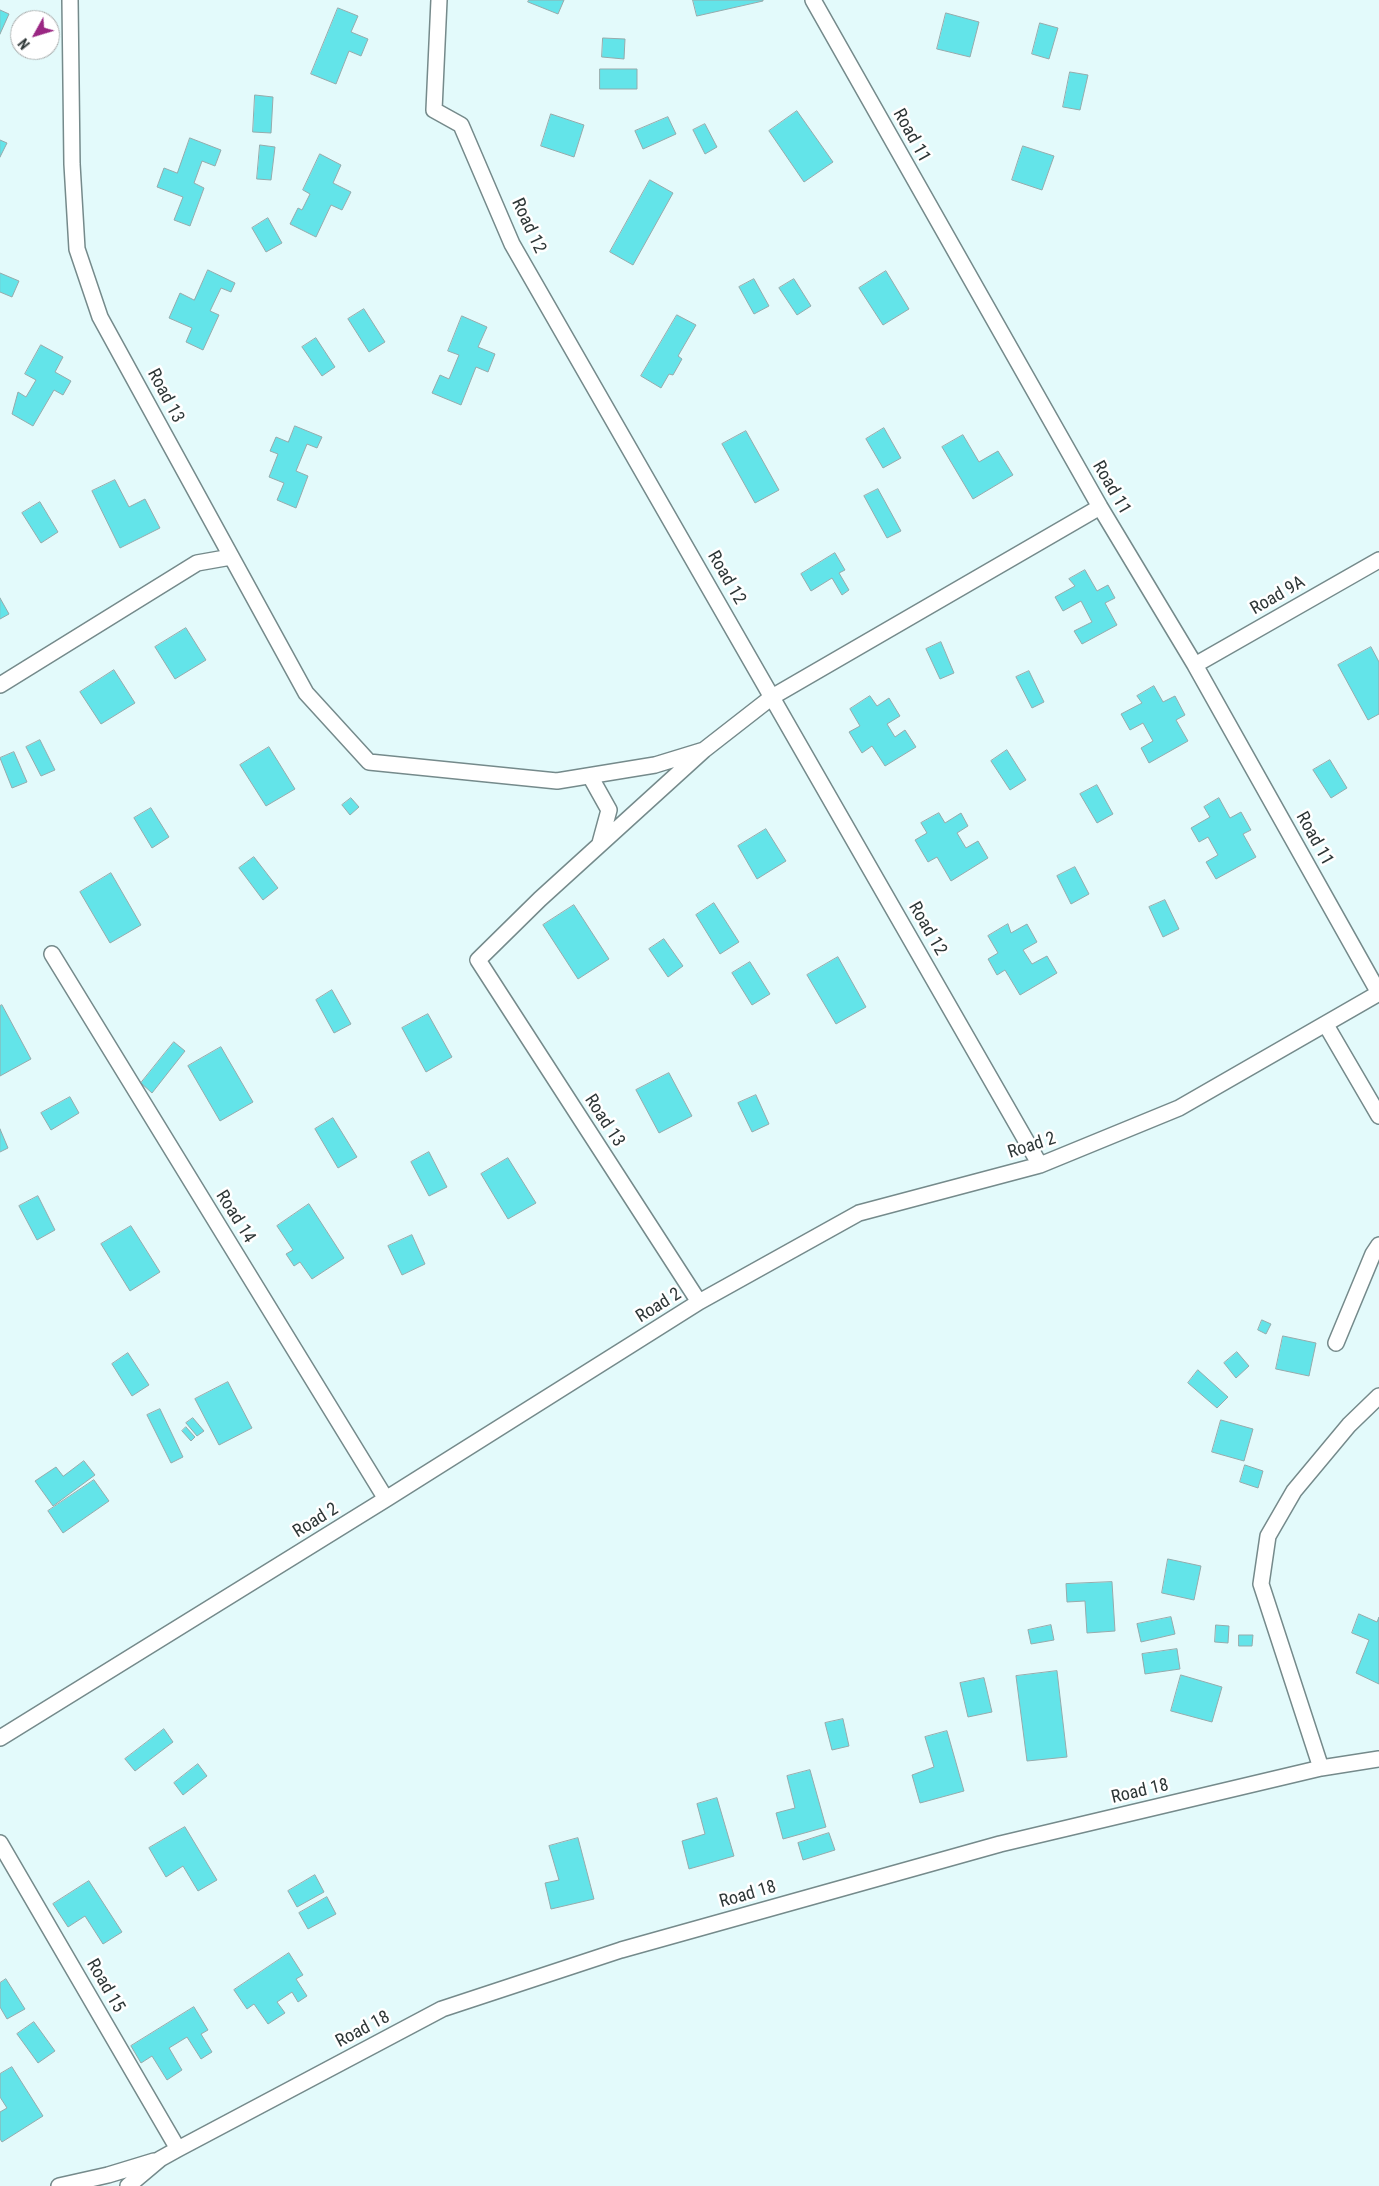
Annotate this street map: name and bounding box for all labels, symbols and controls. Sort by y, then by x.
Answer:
north arrow [10,10,60,60]
text: N [15,35,33,52]
street label: Road 11 [887,105,935,167]
street label: Road 12 [506,195,550,257]
street label: Road 13 [142,365,188,427]
street label: Road 11 [1087,457,1135,519]
street label: Road 12 [702,547,750,609]
street label: Road 9A [1247,572,1309,620]
street label: Road 11 [1290,808,1338,870]
street label: Road 12 [903,898,951,960]
street label: Road 13 [579,1091,629,1151]
street label: Road 2 [1005,1128,1059,1164]
street label: Road 14 [210,1187,260,1247]
street label: Road 2 [632,1284,686,1328]
street label: Road 2 [289,1499,343,1543]
street label: Road 18 [1109,1775,1171,1809]
street label: Road 18 [717,1877,779,1913]
street label: Road 15 [81,1955,129,2017]
street label: Road 18 [332,2007,394,2053]

